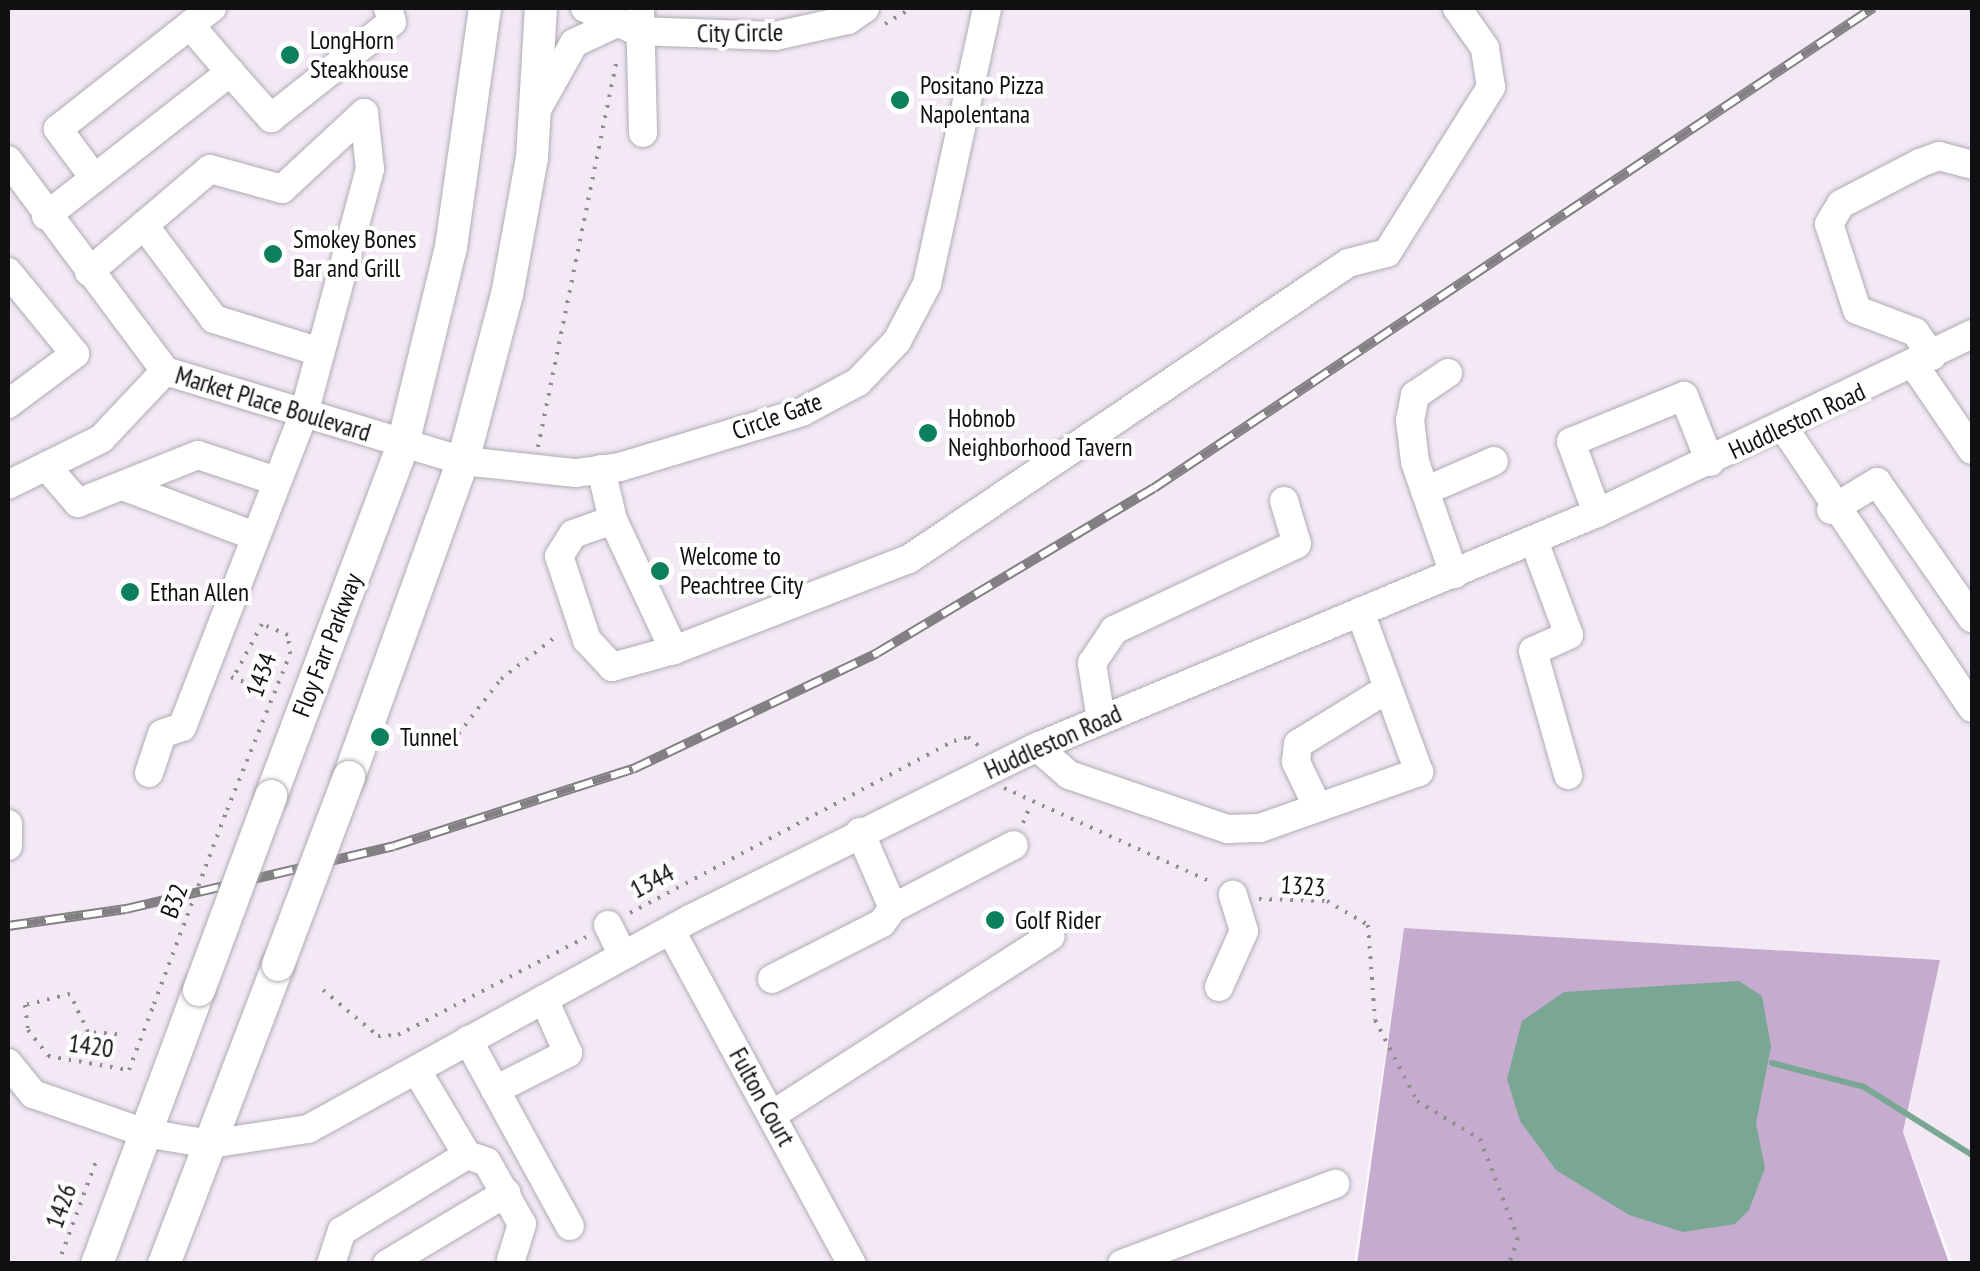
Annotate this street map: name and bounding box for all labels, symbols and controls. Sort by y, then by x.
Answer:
street label: City Circle [696,17,784,49]
place label: LongHorn Steakhouse [310,26,409,85]
marker: LongHorn Steakhouse [279,44,301,66]
place label: Positano Pizza Napolentana [920,71,1044,130]
marker: Positano Pizza Napolentana [889,89,911,111]
place label: Smokey Bones Bar and Grill [293,225,417,284]
marker: Smokey Bones Bar and Grill [262,243,284,265]
street label: Market Place Boulevard [172,360,374,448]
street label: Huddleston Road [1724,376,1870,466]
street label: Circle Gate [728,386,826,446]
place label: Hobnob Neighborhood Tavern [948,404,1133,463]
marker: Hobnob Neighborhood Tavern [917,422,939,444]
place label: Welcome to Peachtree City [680,542,803,601]
marker: Welcome to Peachtree City [649,560,671,582]
street label: Floy Farr Parkway [286,569,368,721]
place label: Ethan Allen [150,577,250,607]
marker: Ethan Allen [119,581,141,603]
street label: 1434 [239,649,283,701]
street label: Huddleston Road [980,698,1126,786]
place label: Tunnel [400,722,458,752]
marker: Tunnel [369,726,391,748]
street label: 1344 [625,857,679,905]
street label: 1323 [1280,869,1326,903]
street label: B32 [154,880,194,922]
place label: Golf Rider [1015,905,1101,935]
marker: Golf Rider [984,909,1006,931]
street label: 1420 [67,1028,115,1064]
street label: Fulton Court [723,1043,801,1151]
street label: 1426 [39,1180,83,1232]

